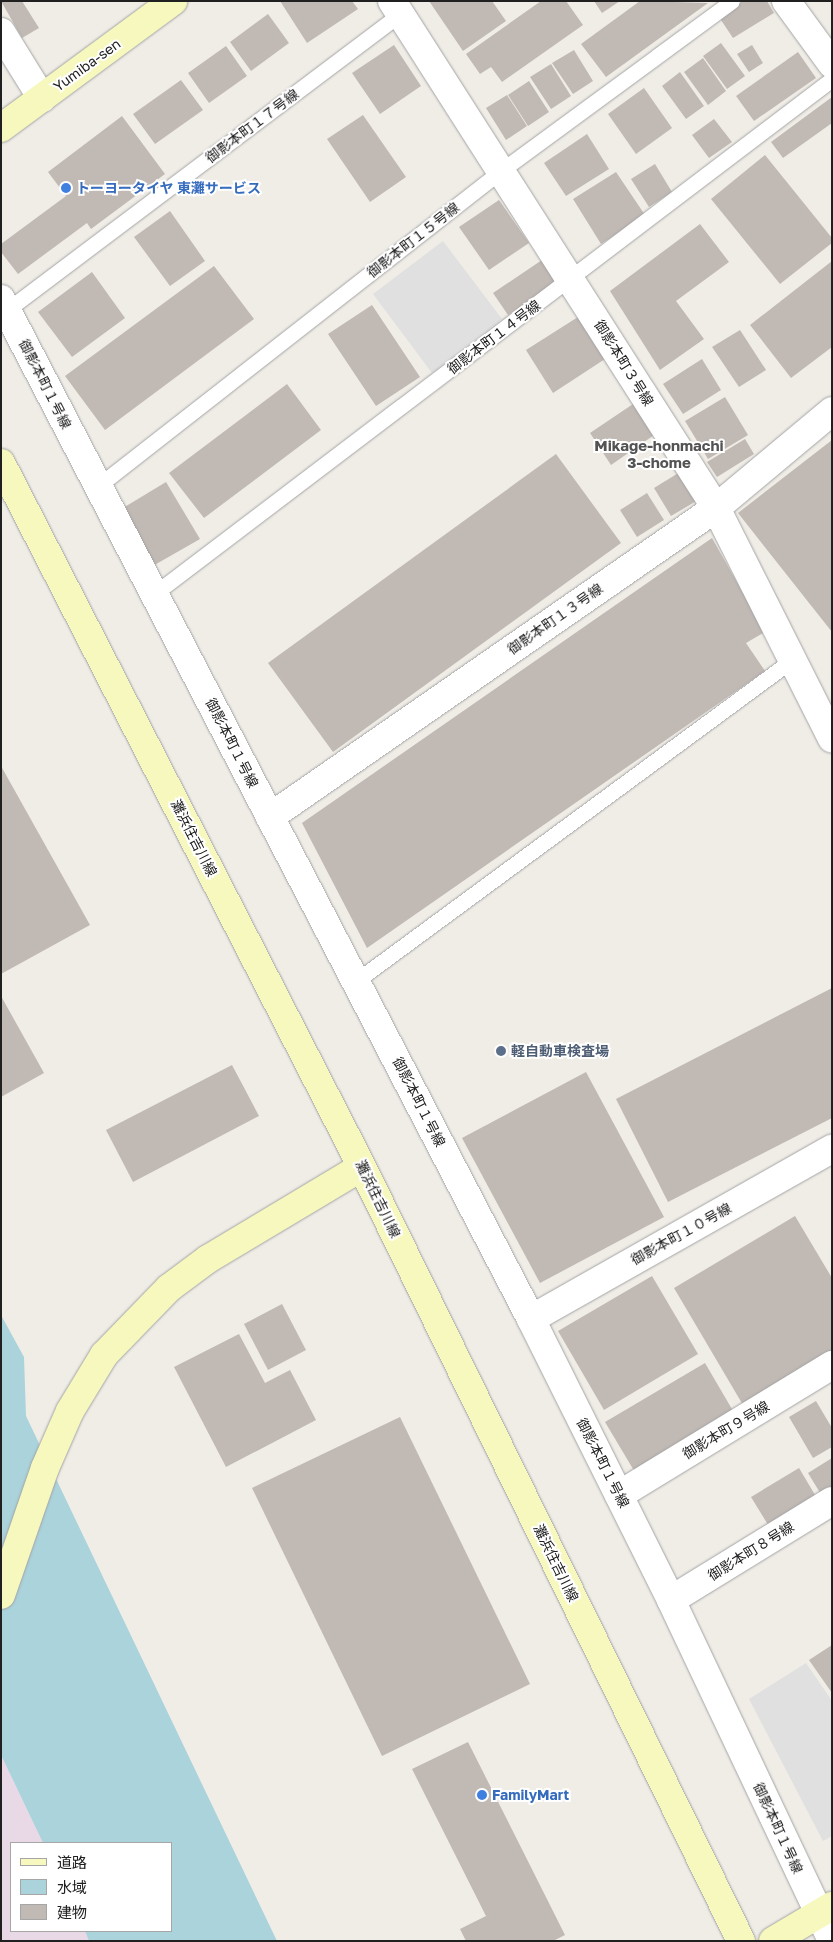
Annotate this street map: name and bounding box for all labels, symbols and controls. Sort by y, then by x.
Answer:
street label: Yumiba-sen [50,35,124,95]
street label: 御影本町１７号線 [202,86,302,166]
place label: トーヨータイヤ 東灘サービス [76,180,261,196]
marker: トーヨータイヤ 東灘サービス [60,182,72,194]
street label: 御影本町１５号線 [364,199,462,281]
street label: 御影本町１４号線 [444,297,544,377]
street label: 御影本町３号線 [591,317,657,409]
street label: 御影本町１号線 [15,337,75,431]
district label: Mikage-honmachi 3-chome [594,436,724,471]
street label: 御影本町１３号線 [504,580,606,658]
street label: 御影本町１号線 [202,696,262,790]
street label: 灘浜住吉川線 [167,797,221,879]
place label: 軽自動車検査場 [511,1043,609,1059]
marker: 軽自動車検査場 [495,1045,507,1057]
street label: 御影本町１号線 [389,1055,449,1149]
street label: 灘浜住吉川線 [352,1158,404,1240]
street label: 御影本町１０号線 [628,1200,734,1268]
street label: 御影本町９号線 [680,1398,772,1462]
street label: 御影本町１号線 [573,1416,633,1510]
street label: 御影本町８号線 [705,1518,797,1584]
street label: 灘浜住吉川線 [530,1522,582,1604]
street label: 御影本町１号線 [750,1780,806,1876]
place label: FamilyMart [492,1787,569,1803]
marker: FamilyMart [476,1789,488,1801]
legend [10,1842,172,1932]
text: 道路 [57,1853,87,1871]
text: 水域 [57,1878,87,1896]
text: 建物 [57,1903,87,1921]

